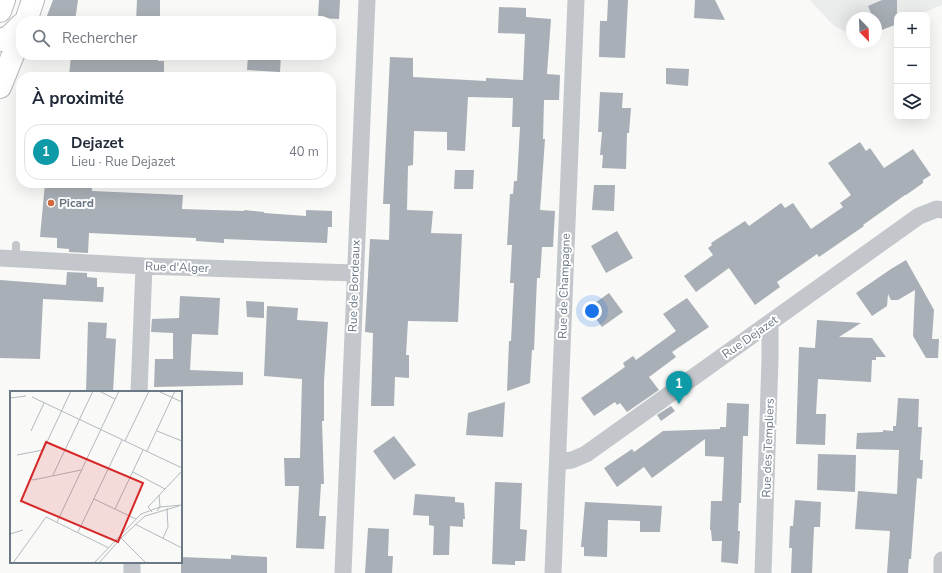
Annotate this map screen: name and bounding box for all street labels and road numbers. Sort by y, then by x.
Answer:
street label: Rue de Champagne [554,233,574,339]
street label: Rue de Bordeaux [344,239,364,332]
street label: Rue d'Alger [145,258,210,276]
street label: Rue Dejazet [719,311,782,362]
street label: Rue des Templiers [758,398,778,498]

